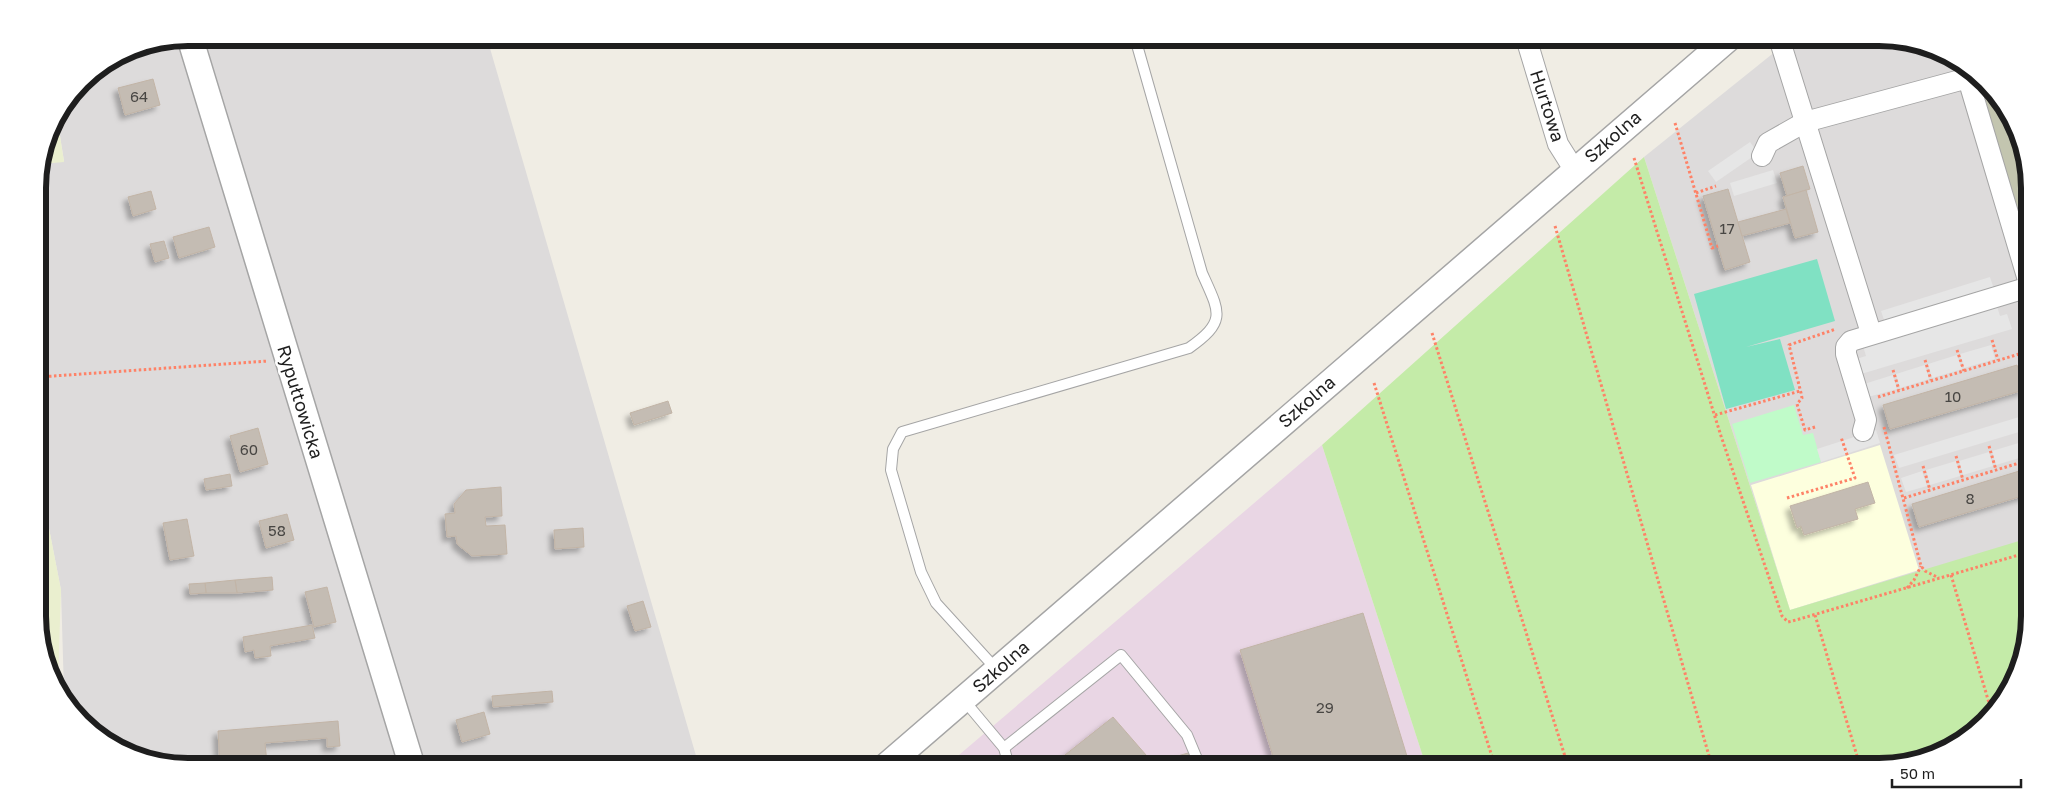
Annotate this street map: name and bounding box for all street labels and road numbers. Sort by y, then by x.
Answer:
street label: Hurtowa [1526,67,1570,144]
street label: Szkolna [1579,106,1645,167]
street label: Rypułtowicka [273,342,329,461]
street label: Szkolna [1273,371,1339,432]
street label: Szkolna [967,636,1033,697]

